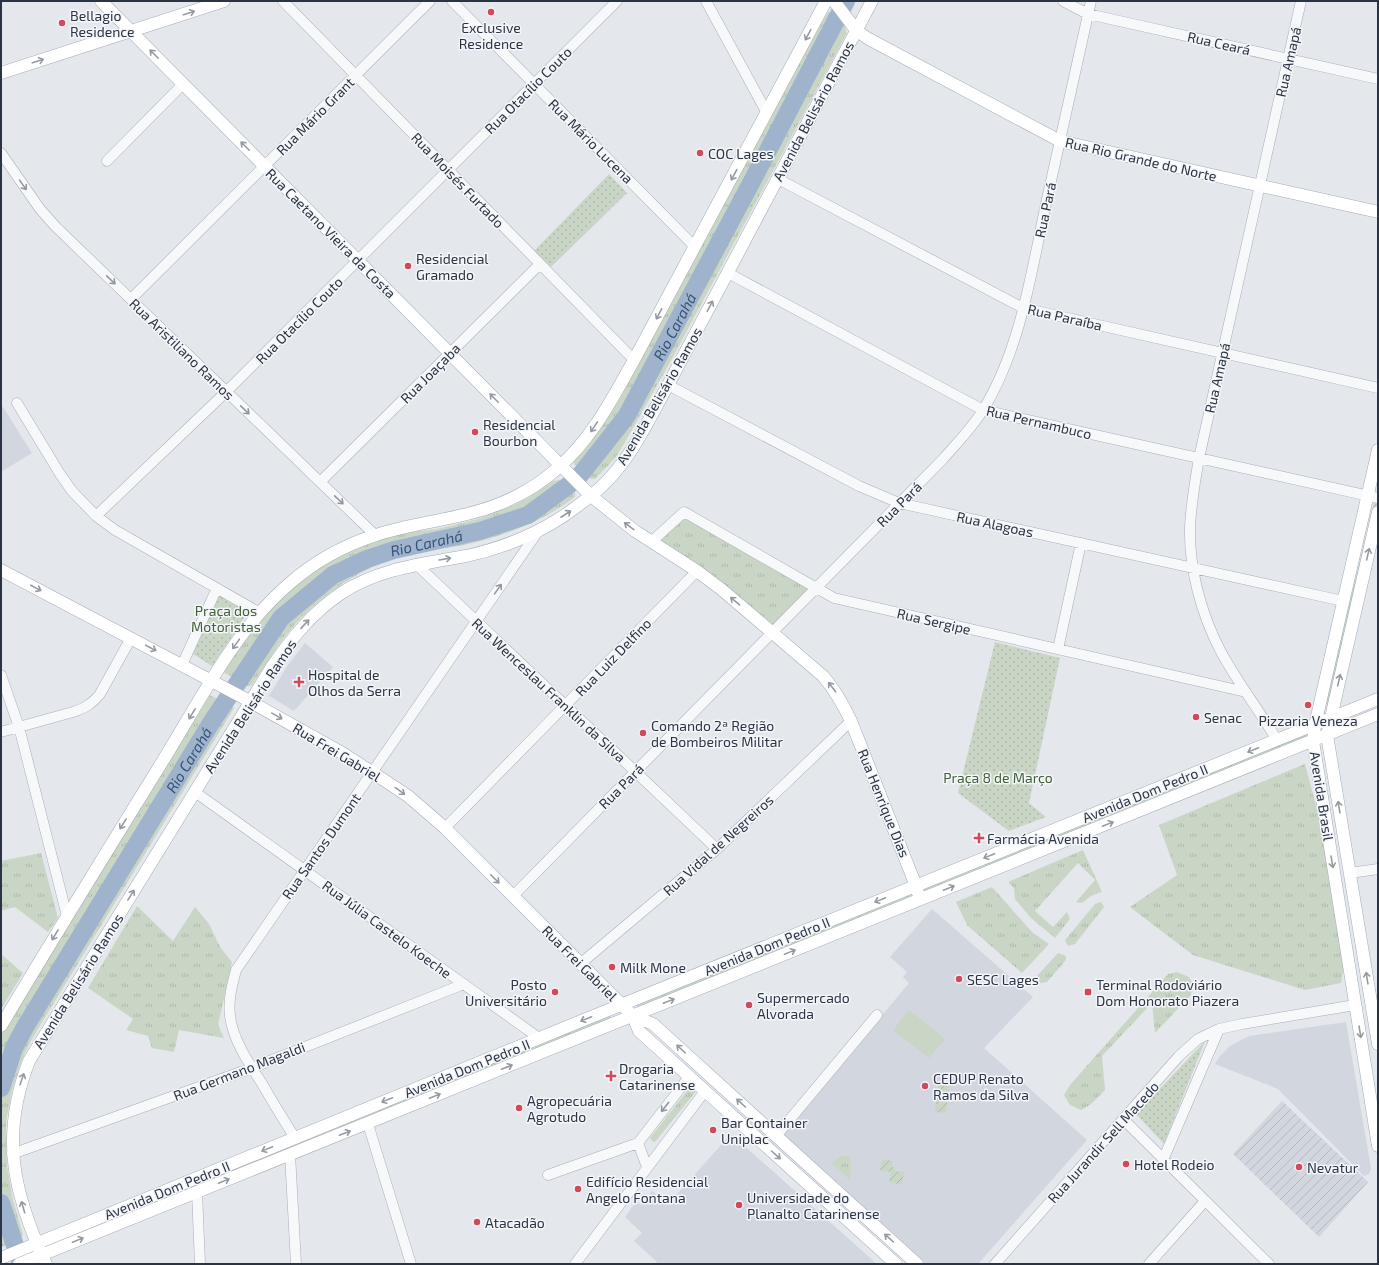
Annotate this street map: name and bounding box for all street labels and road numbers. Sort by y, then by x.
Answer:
street label: Rua Amapá [1272,25,1304,99]
street label: Rua Ceará [1186,28,1252,58]
street label: Avenida Belisário Ramos [769,38,857,184]
street label: Rua Otacílio Couto [481,43,575,137]
street label: Rua Mário Grant [273,74,357,158]
street label: Rua Mário Lucena [545,95,637,187]
street label: Rua Moisés Furtado [408,129,508,231]
street label: Rua Rio Grande do Norte [1064,133,1218,185]
street label: Rua Caetano Vieira da Costa [262,164,400,302]
street label: Rua Pará [1031,181,1059,239]
street label: Rua Otacílio Couto [252,273,346,367]
street label: Rua Aristiliano Ramos [126,295,238,403]
street label: Rua Paraíba [1026,300,1104,334]
street label: Avenida Belisário Ramos [613,324,705,468]
street label: Rua Joaçaba [396,339,464,407]
street label: Rua Amapá [1201,341,1233,415]
street label: Rua Pernambuco [985,402,1093,442]
street label: Rua Pará [873,478,925,530]
street label: Rua Alagoas [955,508,1035,540]
street label: Rua Sergipe [895,604,973,638]
street label: Rua Wenceslau Franklin da Silva [469,614,629,766]
street label: Rua Luiz Delfino [572,614,655,700]
street label: Avenida Belisário Ramos [200,636,300,776]
street label: Rua Frei Gabriel [290,719,385,785]
street label: Rua Henrique Dias [854,746,914,860]
street label: Avenida Brasil [1307,750,1338,843]
street label: Rua Pará [595,760,647,812]
street label: Avenida Dom Pedro II [1080,760,1210,826]
street label: Rua Santos Dumont [278,790,364,902]
street label: Rua Vidal de Negreiros [659,791,777,899]
street label: Rua Júlia Castelo Koeche [319,876,455,982]
street label: Avenida Belisário Ramos [29,910,127,1052]
street label: Avenida Dom Pedro II [702,913,832,979]
street label: Rua Frei Gabriel [539,922,622,1005]
street label: Avenida Dom Pedro II [402,1035,532,1101]
street label: Rua Germano Magaldi [171,1038,307,1104]
street label: Rua Jurandir Sell Macedo [1044,1078,1162,1206]
street label: Avenida Dom Pedro II [102,1157,232,1223]

